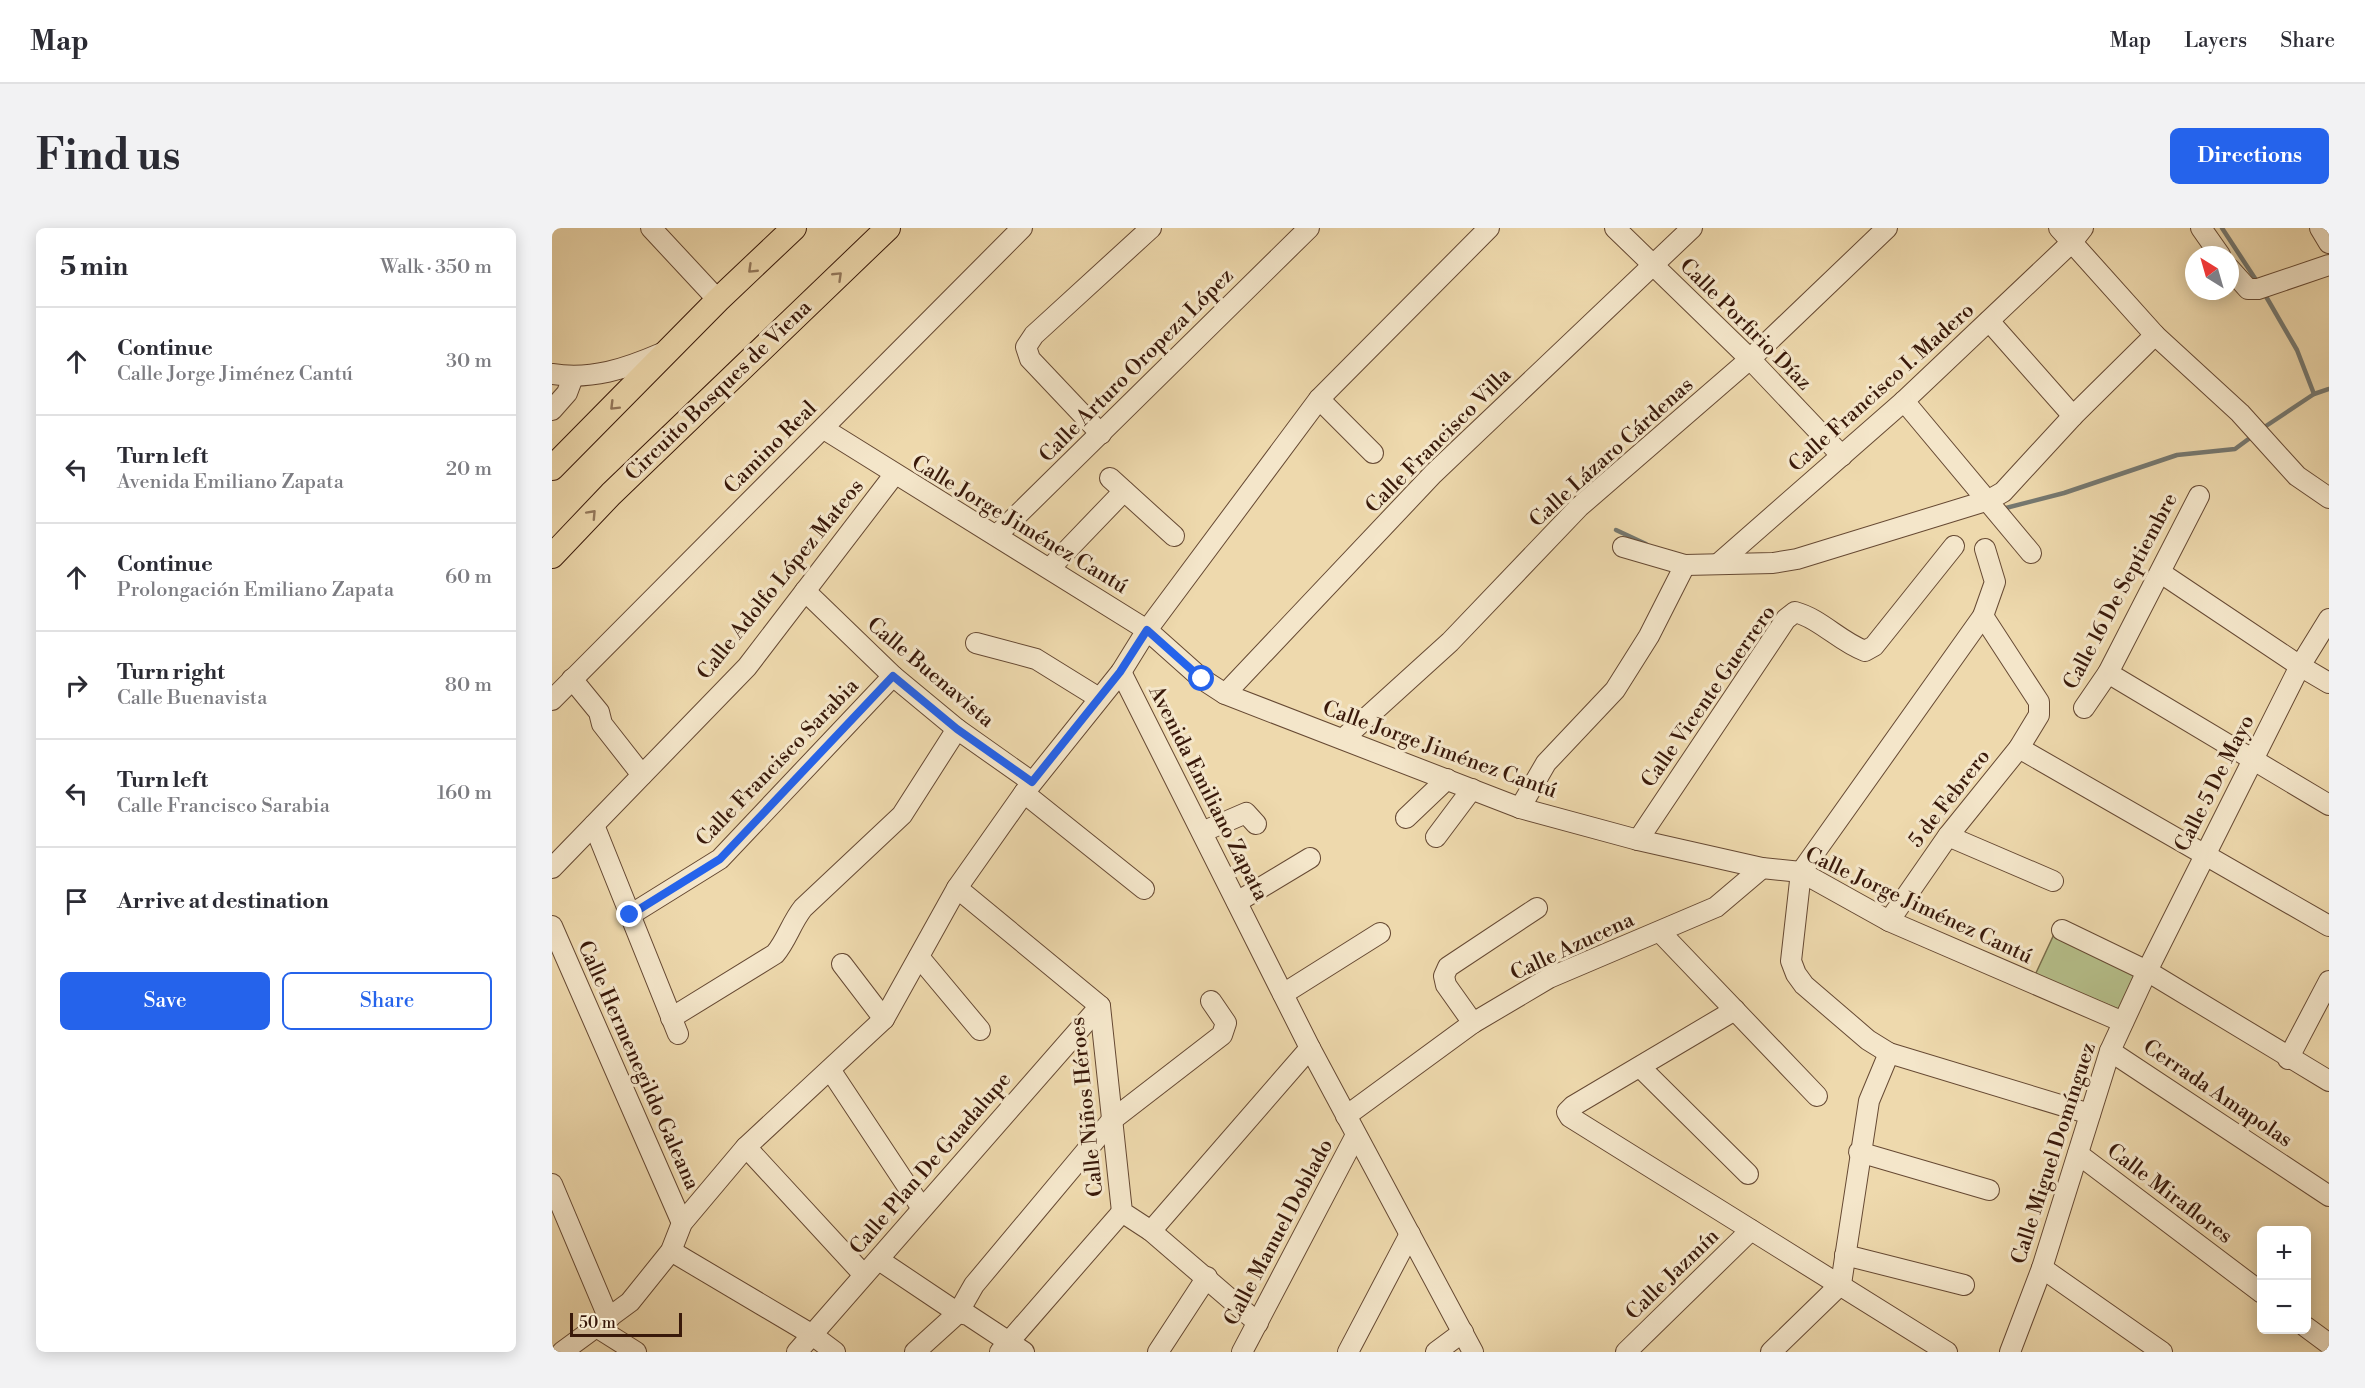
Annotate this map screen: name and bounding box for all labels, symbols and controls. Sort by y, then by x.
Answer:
text: Map [30,24,89,59]
text: Map [2110,28,2151,54]
text: Layers [2184,28,2247,54]
text: Share [2280,28,2335,54]
button: Directions [2170,128,2329,184]
text: Find us [36,130,180,183]
north arrow [2185,246,2239,300]
text: 5 min [60,251,128,283]
street label: Calle Porfirio Díaz [1674,253,1817,396]
text: Walk · 350 m [380,255,492,280]
one-way arrow [748,261,759,272]
street label: Calle Arturo Oropeza López [1034,263,1239,468]
one-way arrow [831,272,841,283]
street label: Circuito Bosques de Viena [620,295,818,487]
street label: Calle Francisco I. Madero [1783,297,1980,478]
text: Continue [117,335,213,362]
icon: ahead [60,345,93,378]
text: 30 m [446,349,492,374]
text: Calle Jorge Jiménez Cantú [117,362,353,387]
street label: Calle Francisco Villa [1360,362,1517,519]
street label: Calle Lázaro Cárdenas [1524,372,1699,533]
street label: Camino Real [719,396,823,500]
one-way arrow [610,399,621,410]
text: Turn left [117,443,208,470]
street label: Calle Jorge Jiménez Cantú [907,450,1132,600]
icon: left [60,453,93,486]
text: 20 m [446,457,492,482]
text: Avenida Emiliano Zapata [117,470,344,495]
street label: Calle Adolfo López Mateos [692,474,870,685]
street label: Calle 16 De Septiembre [2058,489,2184,694]
one-way arrow [585,510,596,520]
text: Continue [117,551,213,578]
icon: ahead [60,561,93,594]
text: 60 m [445,565,492,590]
text: Prolongación Emiliano Zapata [117,578,394,603]
street label: Calle Vicente Guerrero [1636,600,1782,793]
street label: Calle Buenavista [862,612,999,734]
text: Turn right [117,659,225,686]
route start [1188,665,1214,691]
icon: right [60,669,93,702]
text: 80 m [445,673,492,698]
street label: Calle Francisco Sarabia [691,673,865,852]
street label: Avenida Emiliano Zapata [1142,681,1274,906]
text: Calle Buenavista [117,686,267,711]
street label: Calle Jorge Jiménez Cantú [1319,695,1561,805]
street label: Calle 5 De Mayo [2169,711,2261,856]
street label: 5 de Febrero [1903,744,1996,853]
text: Turn left [117,767,208,794]
icon: left [60,777,93,810]
text: 160 m [437,781,492,806]
text: Calle Francisco Sarabia [117,794,330,819]
street label: Calle Jorge Jiménez Cantú [1801,842,2036,970]
icon: arrive [60,885,93,918]
text: Arrive at destination [117,888,329,915]
route end [616,901,642,927]
street label: Calle Azucena [1507,907,1639,987]
street label: Calle Hermenegildo Galeana [571,937,705,1194]
button: Save [60,972,270,1030]
button: Share [282,972,492,1030]
street label: Calle Niños Héroes [1065,1016,1109,1198]
street label: Cerrada Amapolas [2138,1034,2297,1153]
street label: Calle Miguel Domínguez [2006,1039,2102,1267]
street label: Calle Plan De Guadalupe [844,1067,1017,1260]
street label: Calle Manuel Doblado [1219,1135,1339,1330]
street label: Calle Miraflores [2101,1138,2237,1250]
street label: Calle Jazmín [1621,1223,1725,1326]
map controls [2257,1226,2311,1334]
button: + [2257,1226,2311,1280]
button: − [2257,1280,2311,1334]
scale bar [570,1310,682,1338]
text: 50 m [579,1313,616,1333]

